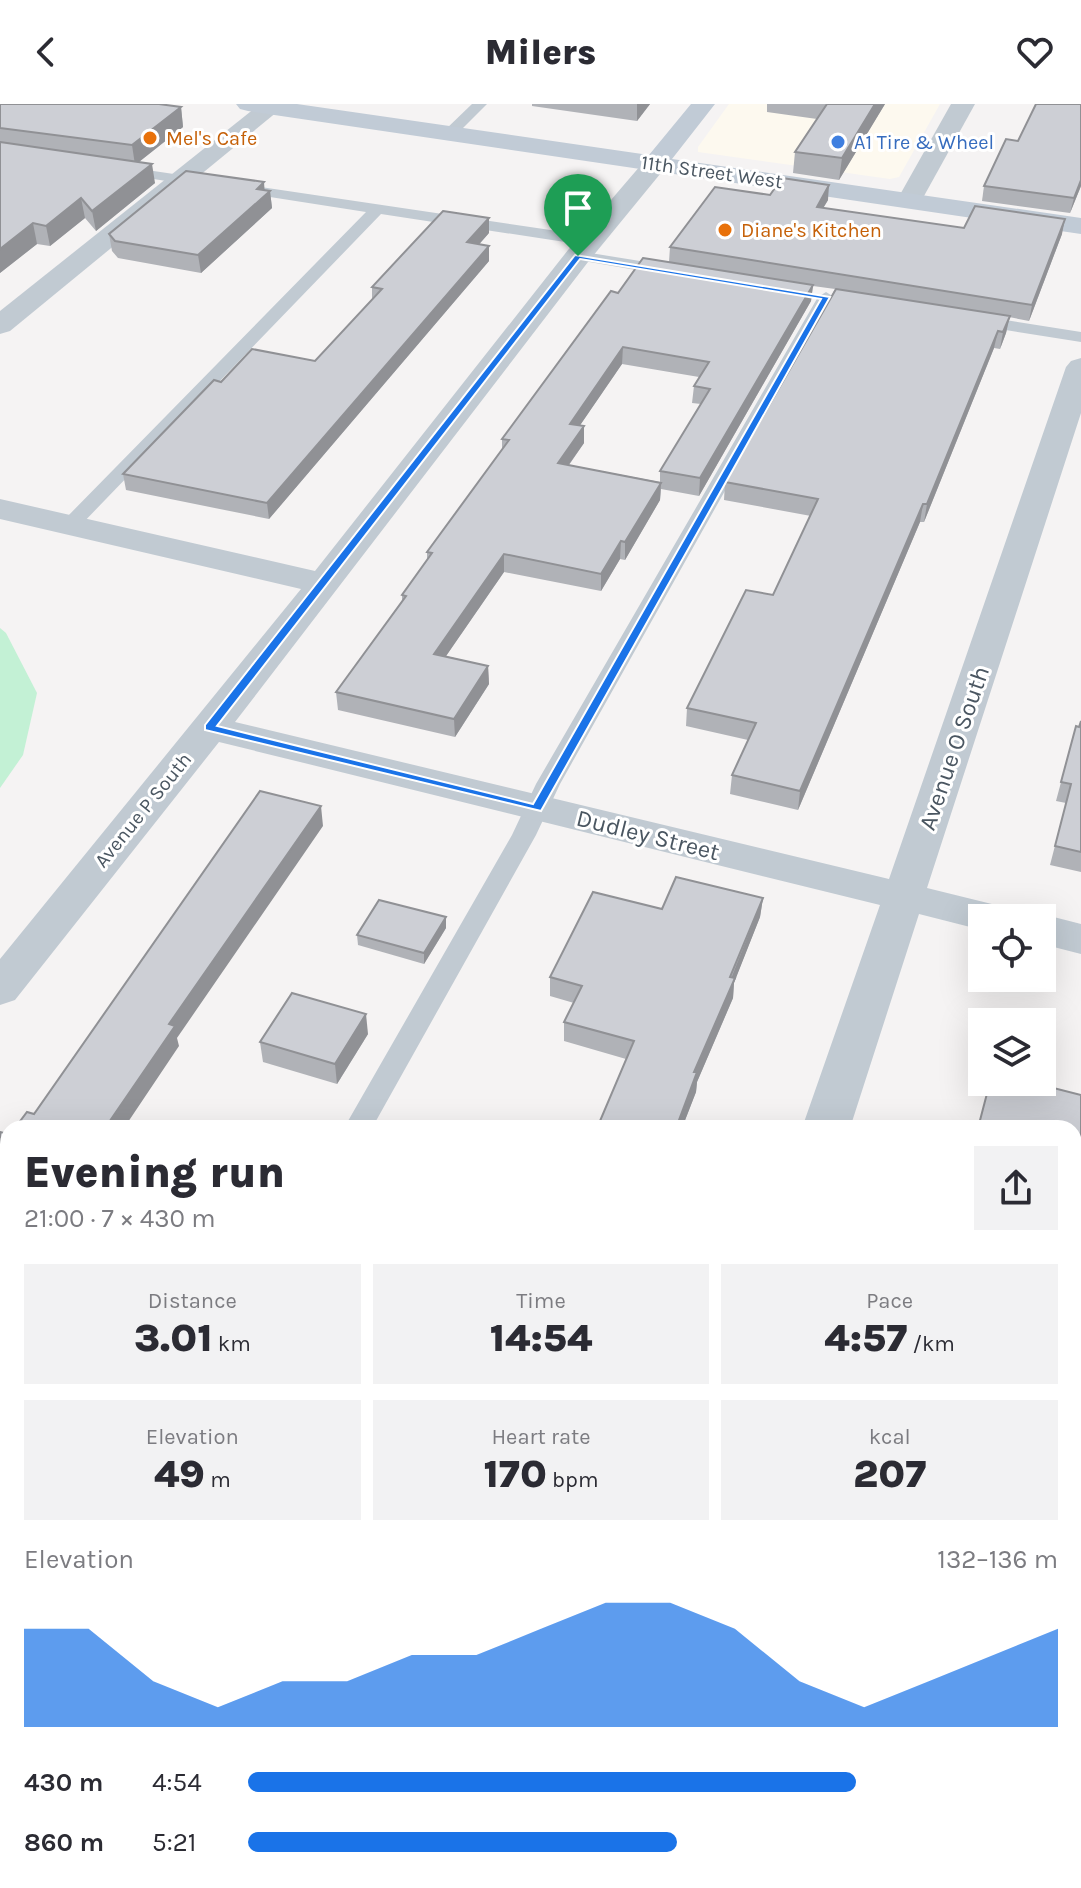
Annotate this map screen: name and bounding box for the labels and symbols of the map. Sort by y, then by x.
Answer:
place label: Mel's Cafe [166,127,257,150]
marker: Mel's Cafe [141,129,159,147]
place label: A1 Tire & Wheel [854,131,994,154]
marker: A1 Tire & Wheel [829,133,847,151]
street label: 11th Street West [640,151,785,193]
pin [544,174,612,256]
place label: Diane's Kitchen [741,219,882,242]
marker: Diane's Kitchen [716,221,734,239]
street label: Avenue O South [913,662,995,834]
street label: Avenue P South [90,748,196,872]
street label: Dudley Street [574,804,722,866]

